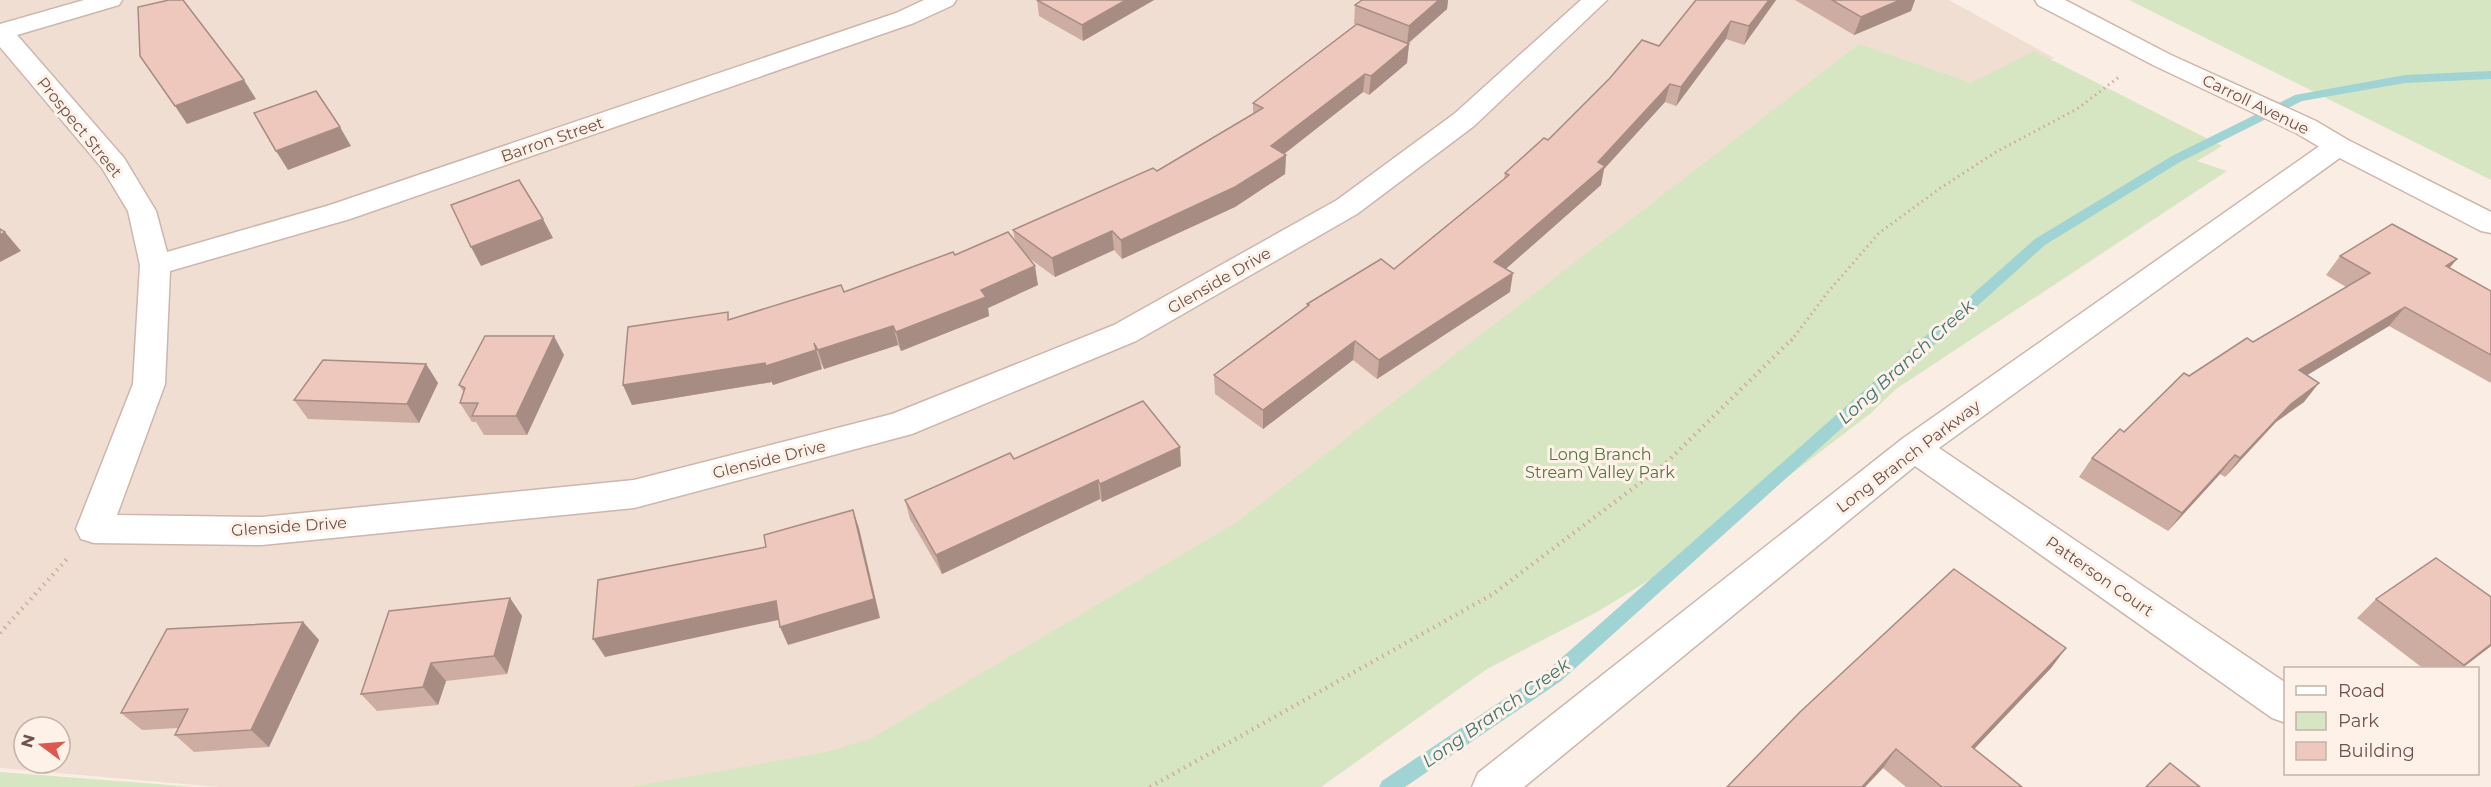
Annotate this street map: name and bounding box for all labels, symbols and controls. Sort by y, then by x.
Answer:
street label: Carroll Avenue [2199,70,2312,138]
street label: Prospect Street [33,73,126,182]
street label: Barron Street [498,113,607,166]
street label: Glenside Drive [1164,243,1274,318]
water label: Long Branch Creek [1834,294,1979,429]
street label: Long Branch Parkway [1833,396,1984,517]
street label: Glenside Drive [711,436,828,483]
park label: Long Branch Stream Valley Park [1525,445,1675,482]
street label: Glenside Drive [231,513,348,540]
street label: Patterson Court [2042,532,2158,621]
water label: Long Branch Creek [1418,653,1575,772]
legend [2284,667,2479,775]
text: Road [2338,680,2385,702]
text: Park [2338,710,2379,732]
north arrow [12,715,72,775]
text: N [17,732,39,750]
text: Building [2338,740,2415,762]

